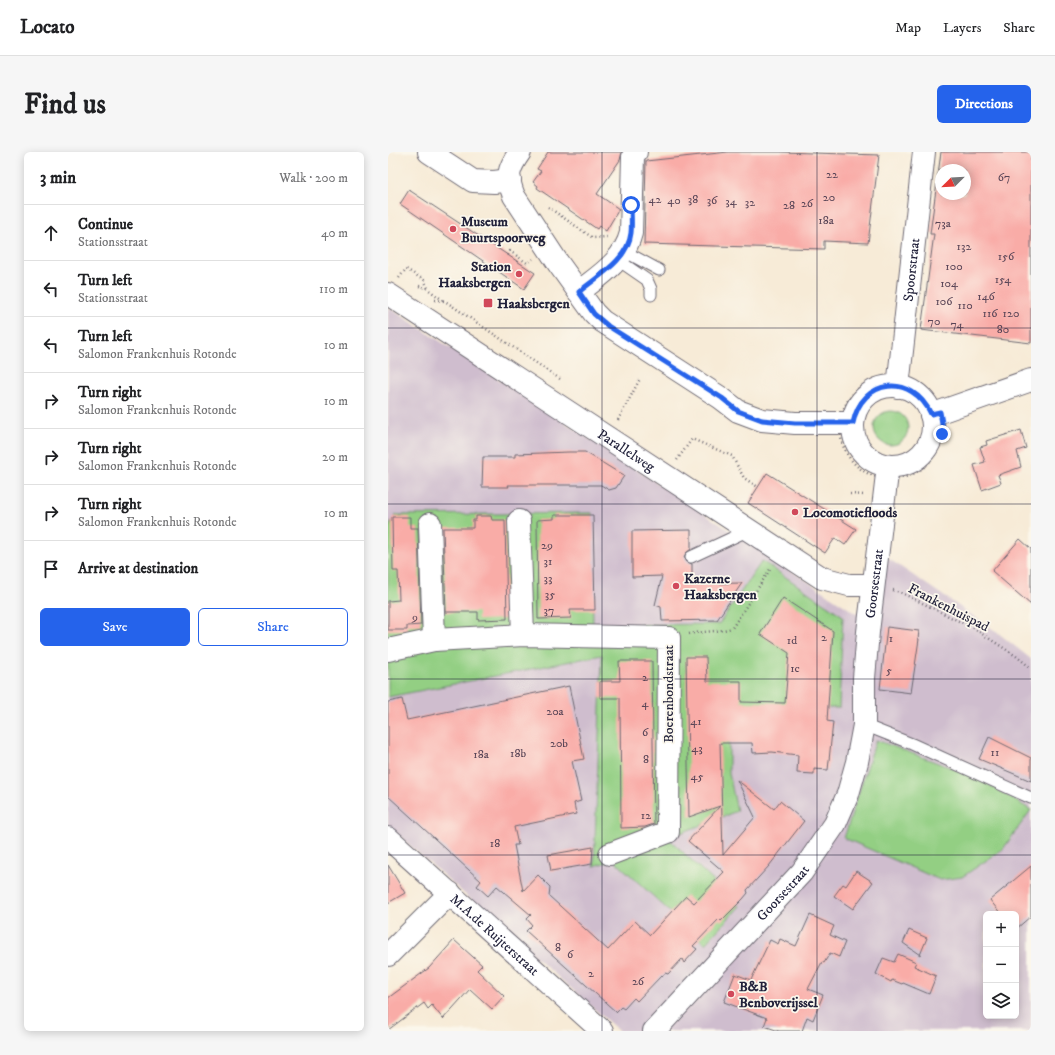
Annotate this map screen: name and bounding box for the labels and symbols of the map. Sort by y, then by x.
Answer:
north arrow [935,164,971,200]
house number: 22 [826,167,838,182]
house number: 67 [998,170,1010,185]
house number: 20 [823,190,835,205]
house number: 42 [649,192,662,207]
house number: 38 [688,192,698,207]
house number: 40 [667,193,681,208]
house number: 36 [707,193,718,208]
house number: 34 [725,194,738,209]
house number: 32 [745,195,755,210]
route start [622,196,640,214]
house number: 26 [801,196,814,211]
house number: 28 [783,198,795,213]
place label: Museum Buurtspoorweg [461,213,546,247]
house number: 18a [818,213,835,228]
house number: 73a [935,216,952,231]
marker: Museum Buurtspoorweg [448,224,458,234]
street label: Spoorstraat [900,237,924,303]
house number: 132 [957,239,971,254]
house number: 156 [998,249,1015,264]
place label: Station Haaksbergen [438,258,512,292]
house number: 100 [945,259,963,274]
marker: Station Haaksbergen [514,269,524,279]
house number: 154 [995,272,1012,287]
house number: 104 [940,276,959,291]
house number: 146 [977,289,996,304]
house number: 106 [935,294,953,309]
place label: Haaksbergen [497,295,570,313]
marker: Haaksbergen [482,297,494,309]
house number: 110 [957,298,973,313]
house number: 116 [982,306,998,321]
house number: 120 [1003,306,1019,321]
house number: 70 [928,314,940,329]
house number: 74 [950,317,965,332]
house number: 80 [997,322,1009,337]
route end [933,425,951,443]
street label: Parallelweg [594,426,658,476]
place label: Locomotiefloods [803,504,897,522]
marker: Locomotiefloods [790,507,800,517]
house number: 29 [541,538,553,553]
street label: Goorsestraat [862,547,888,619]
house number: 31 [544,554,552,569]
place label: Kazerne Haaksbergen [684,570,757,604]
house number: 33 [544,571,552,586]
street label: Frankenhuispad [905,580,992,636]
marker: Kazerne Haaksbergen [671,581,681,591]
house number: 35 [545,587,555,602]
house number: 37 [544,603,554,618]
house number: 9 [411,610,418,625]
house number: 2 [821,630,827,645]
house number: 1 [889,631,893,646]
house number: 1d [787,633,797,648]
street label: Boerenbondstraat [660,644,678,743]
house number: 1c [790,661,800,676]
house number: 5 [886,663,892,678]
house number: 2 [642,670,648,685]
house number: 4 [642,696,650,711]
house number: 20a [546,704,565,719]
house number: 41 [690,714,702,729]
house number: 6 [642,725,649,740]
house number: 20b [550,736,568,751]
house number: 43 [691,741,703,756]
house number: 11 [991,745,999,760]
house number: 18b [510,746,526,761]
house number: 18a [473,747,490,762]
house number: 8 [643,752,649,767]
house number: 45 [691,769,703,784]
house number: 12 [641,808,651,823]
house number: 18 [490,836,500,851]
street label: Goorsestraat [753,862,814,925]
street label: M.A.de Ruijterstraat [446,890,543,980]
house number: 8 [555,940,561,955]
house number: 6 [567,947,574,962]
house number: 2 [588,966,594,981]
house number: 26 [632,974,645,989]
place label: B&B Benboverijssel [739,978,819,1012]
marker: B&B Benboverijssel [726,989,736,999]

